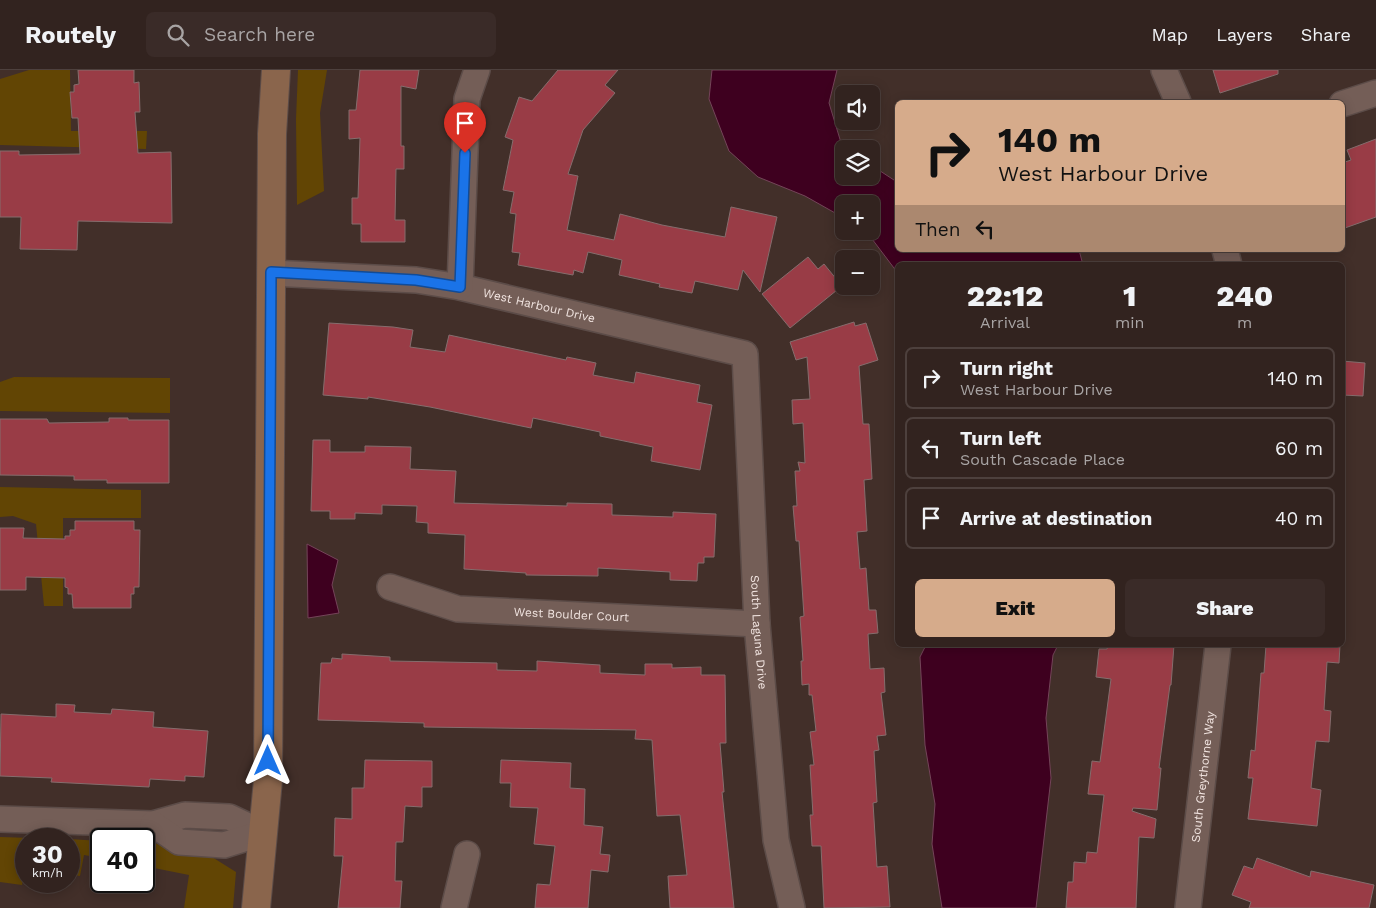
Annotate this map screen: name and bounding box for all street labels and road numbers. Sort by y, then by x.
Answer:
street label: West Harbour Drive [482,286,597,326]
street label: South Laguna Drive [748,575,770,690]
street label: West Boulder Court [513,605,629,625]
street label: South Greythorne Way [1189,710,1217,843]

